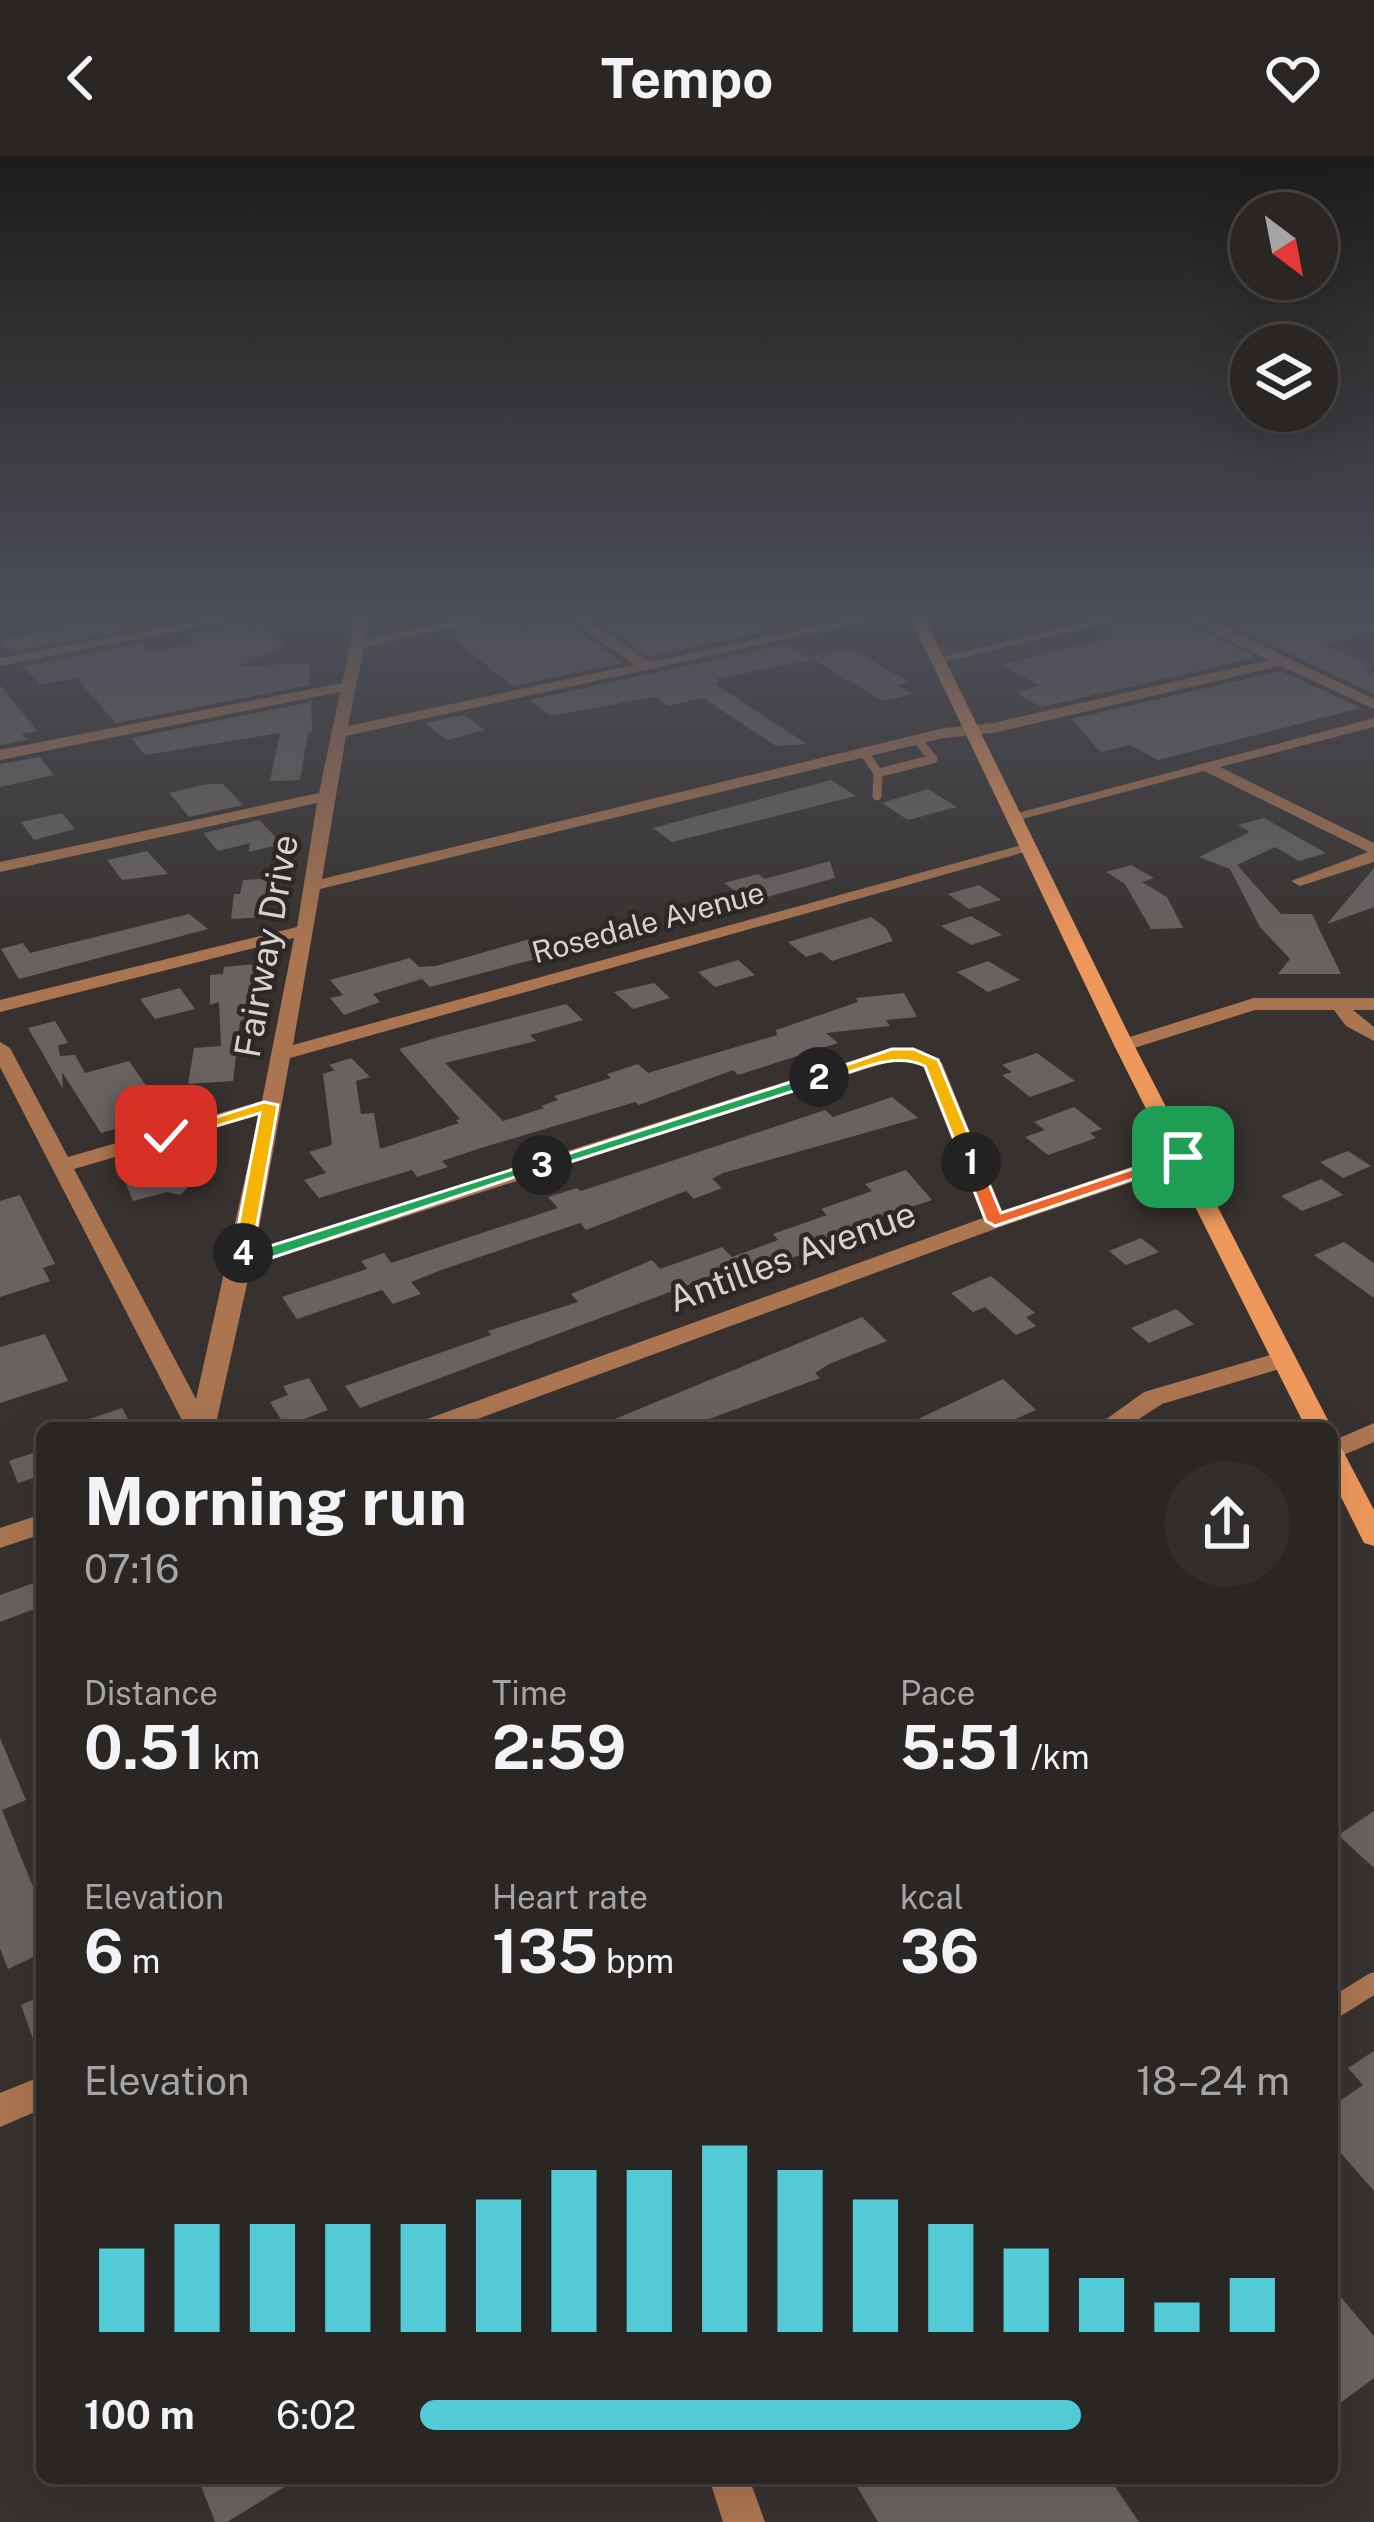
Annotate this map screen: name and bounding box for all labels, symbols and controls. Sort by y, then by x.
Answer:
icon: back [48,45,114,111]
icon: heart [1260,45,1326,111]
text: Tempo [601,47,773,110]
north arrow [1230,192,1338,300]
map controls [1230,192,1338,432]
button: layers [1230,324,1338,432]
street label: Fairway Drive [226,831,306,1061]
street label: Rosedale Avenue [528,874,768,970]
pin: 2 [789,1047,849,1107]
text: 2 [809,1058,829,1096]
pin [115,1085,217,1187]
icon: check [133,1103,199,1169]
pin [1132,1106,1234,1208]
icon: arrive [1150,1124,1216,1190]
pin: 1 [941,1132,1001,1192]
pin: 3 [512,1135,572,1195]
text: 1 [964,1143,978,1181]
text: 3 [531,1146,553,1184]
street label: Antilles Avenue [663,1192,921,1320]
pin: 4 [213,1223,273,1283]
text: 4 [232,1234,254,1272]
button: share [1164,1461,1290,1587]
text: Morning run [84,1462,467,1540]
text: 07:16 [84,1546,180,1592]
text: Distance [84,1674,218,1712]
text: Time [492,1674,567,1712]
text: Pace [900,1674,975,1712]
text: 0.51 [84,1712,205,1783]
text: 2:59 [492,1712,626,1783]
text: 5:51 [900,1712,1023,1783]
text: km [205,1738,260,1776]
text: /km [1023,1738,1090,1776]
text: Elevation [84,1878,224,1916]
text: Heart rate [492,1878,648,1916]
text: kcal [900,1878,964,1916]
text: 6 [84,1916,124,1987]
text: 135 [492,1916,598,1987]
text: 36 [900,1916,979,1987]
text: m [124,1942,160,1980]
text: bpm [598,1942,674,1980]
text: Elevation [84,2058,250,2104]
text: 18–24 m [1136,2058,1290,2104]
text: 100 m [84,2392,195,2438]
text: 6:02 [276,2392,356,2438]

